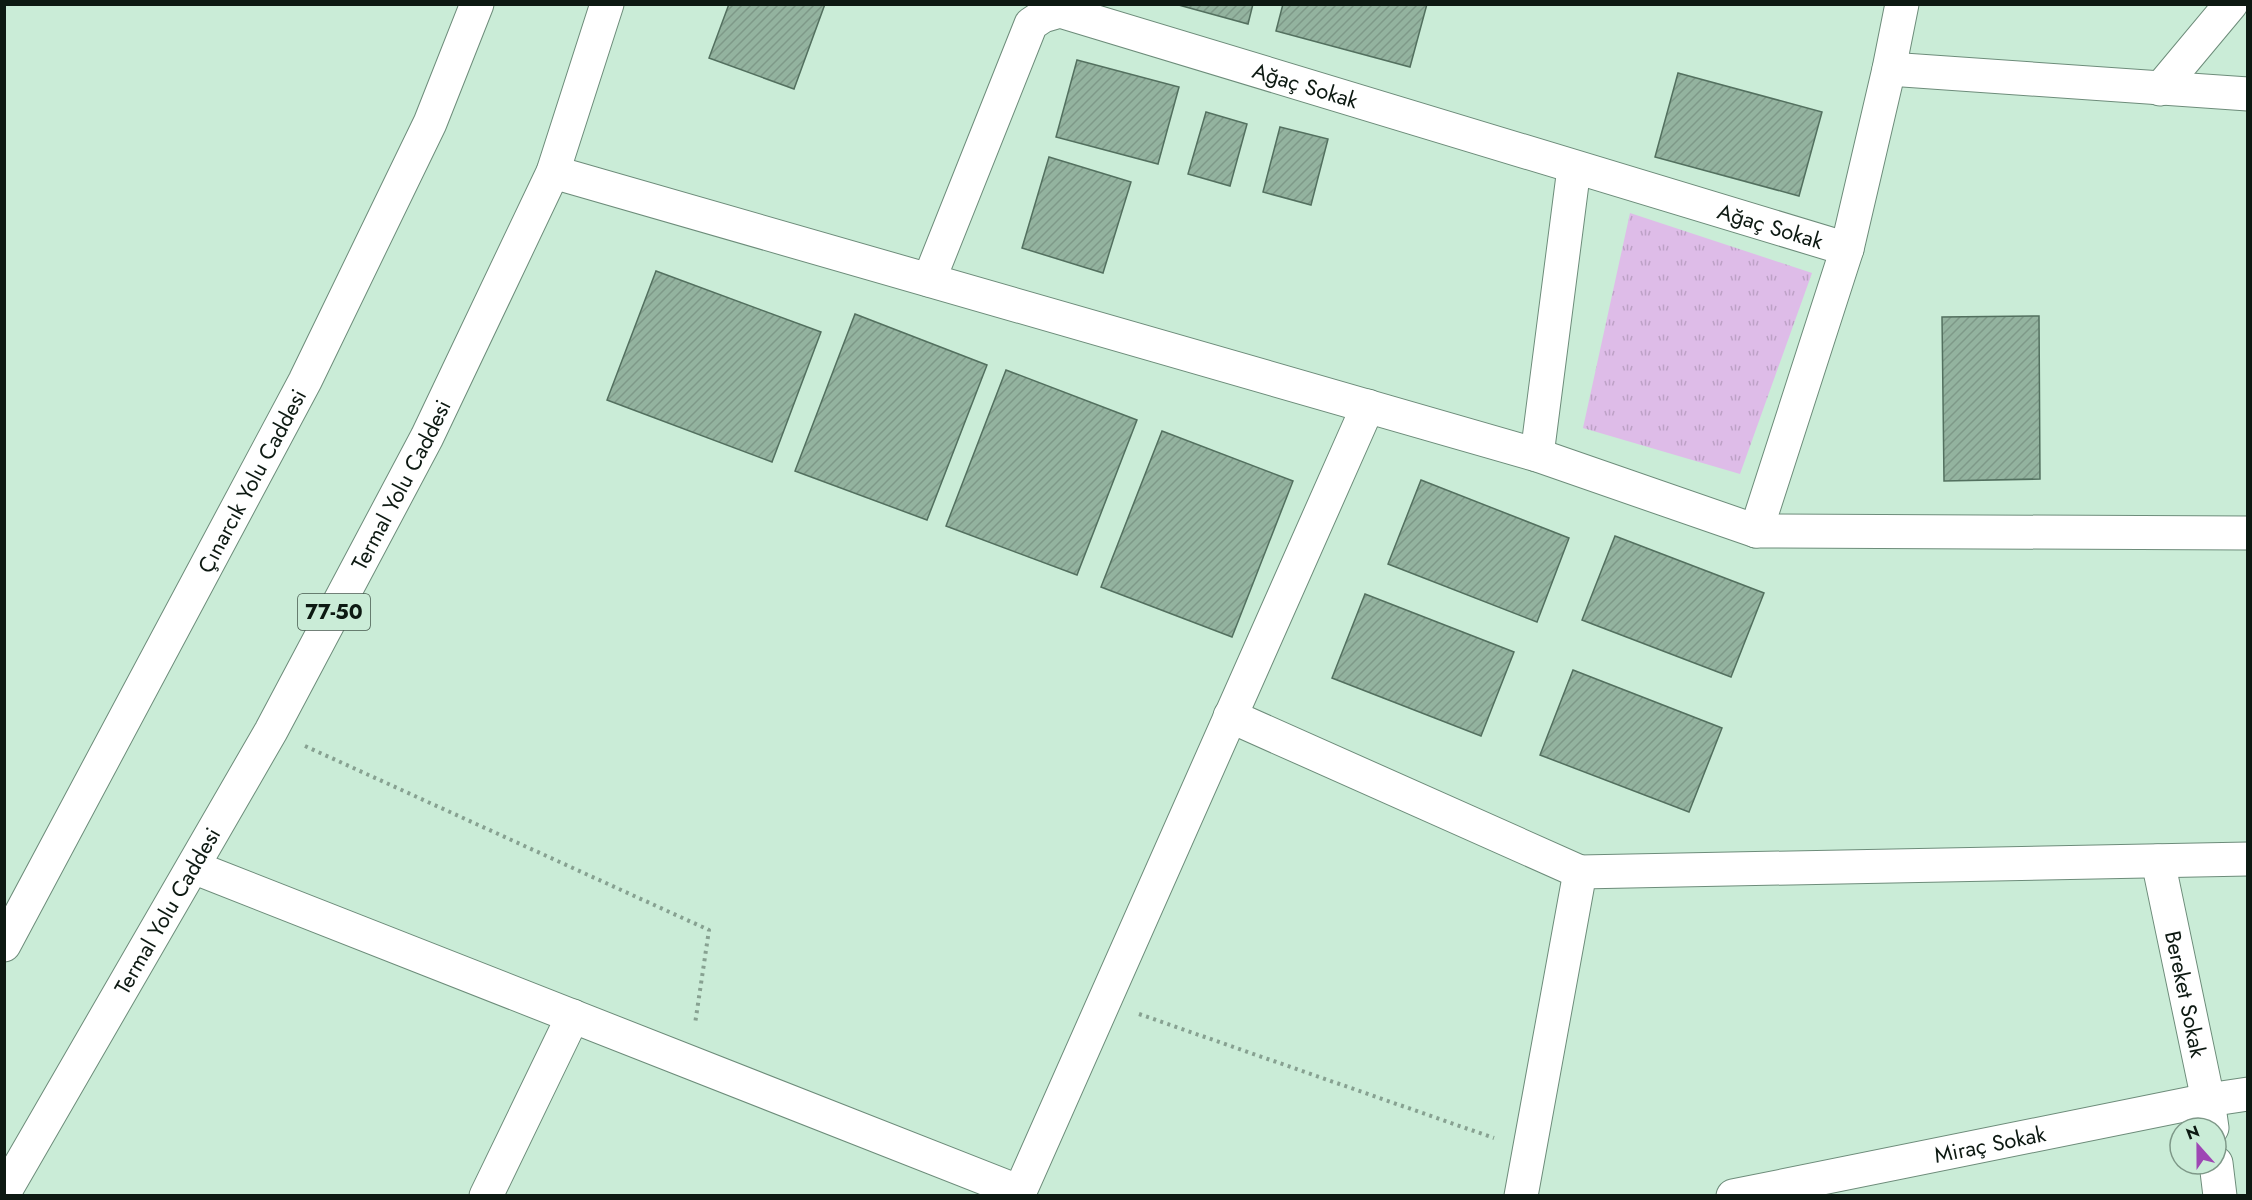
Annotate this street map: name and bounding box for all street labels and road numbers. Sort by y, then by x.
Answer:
street label: Ağaç Sokak [1249,54,1362,116]
street label: Ağaç Sokak [1714,195,1828,257]
street label: Çınarcık Yolu Caddesi [189,383,314,579]
street label: Termal Yolu Caddesi [343,394,459,576]
road number: 77-50 [298,594,370,630]
street label: Termal Yolu Caddesi [106,821,228,1000]
street label: Bereket Sokak [2157,928,2215,1061]
street label: Miraç Sokak [1931,1117,2049,1171]

